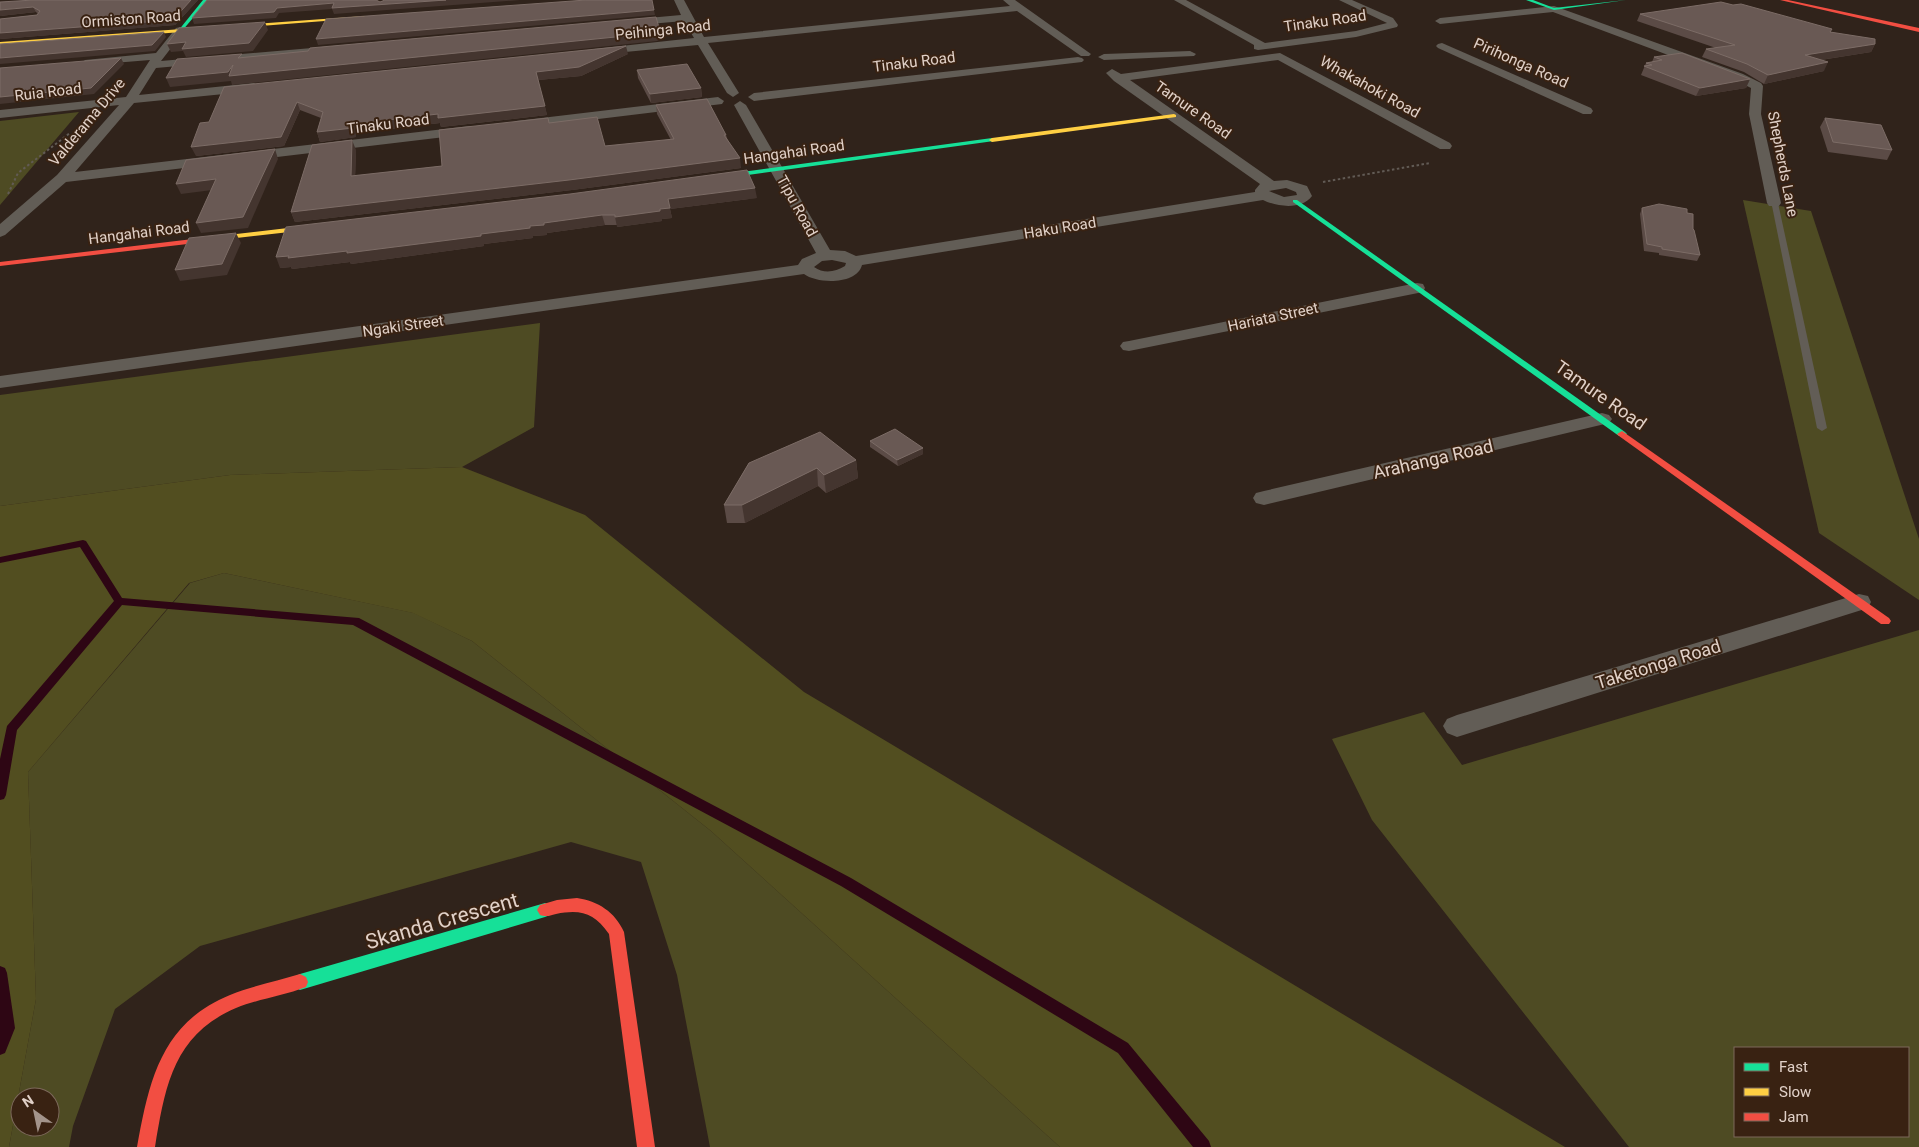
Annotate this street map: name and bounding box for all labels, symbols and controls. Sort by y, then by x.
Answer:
street label: Tinaku Road [1283,6,1367,36]
street label: Ormiston Road [81,7,181,31]
street label: Peihinga Road [614,16,712,44]
street label: Pirihonga Road [1471,34,1571,92]
street label: Tinaku Road [872,48,956,76]
street label: Whakahoki Road [1317,52,1423,122]
street label: Valderama Drive [45,74,129,170]
street label: Tamure Road [1151,77,1235,143]
street label: Ruia Road [13,79,83,105]
street label: Tinaku Road [346,110,430,138]
street label: Shepherds Lane [1764,110,1802,218]
street label: Hangahai Road [742,136,846,168]
street label: Tipu Road [773,172,821,240]
street label: Haku Road [1023,213,1097,243]
street label: Hangahai Road [87,218,191,248]
street label: Hariata Street [1226,299,1320,335]
street label: Ngaki Street [361,311,445,341]
street label: Tamure Road [1551,356,1651,434]
street label: Arahanga Road [1371,435,1495,483]
street label: Taketonga Road [1593,635,1723,693]
street label: Skanda Crescent [363,888,521,954]
legend [1734,1047,1909,1137]
text: Fast [1779,1058,1808,1076]
text: Slow [1779,1083,1811,1101]
north arrow [10,1087,60,1137]
text: N [19,1092,36,1111]
text: Jam [1779,1108,1809,1126]

